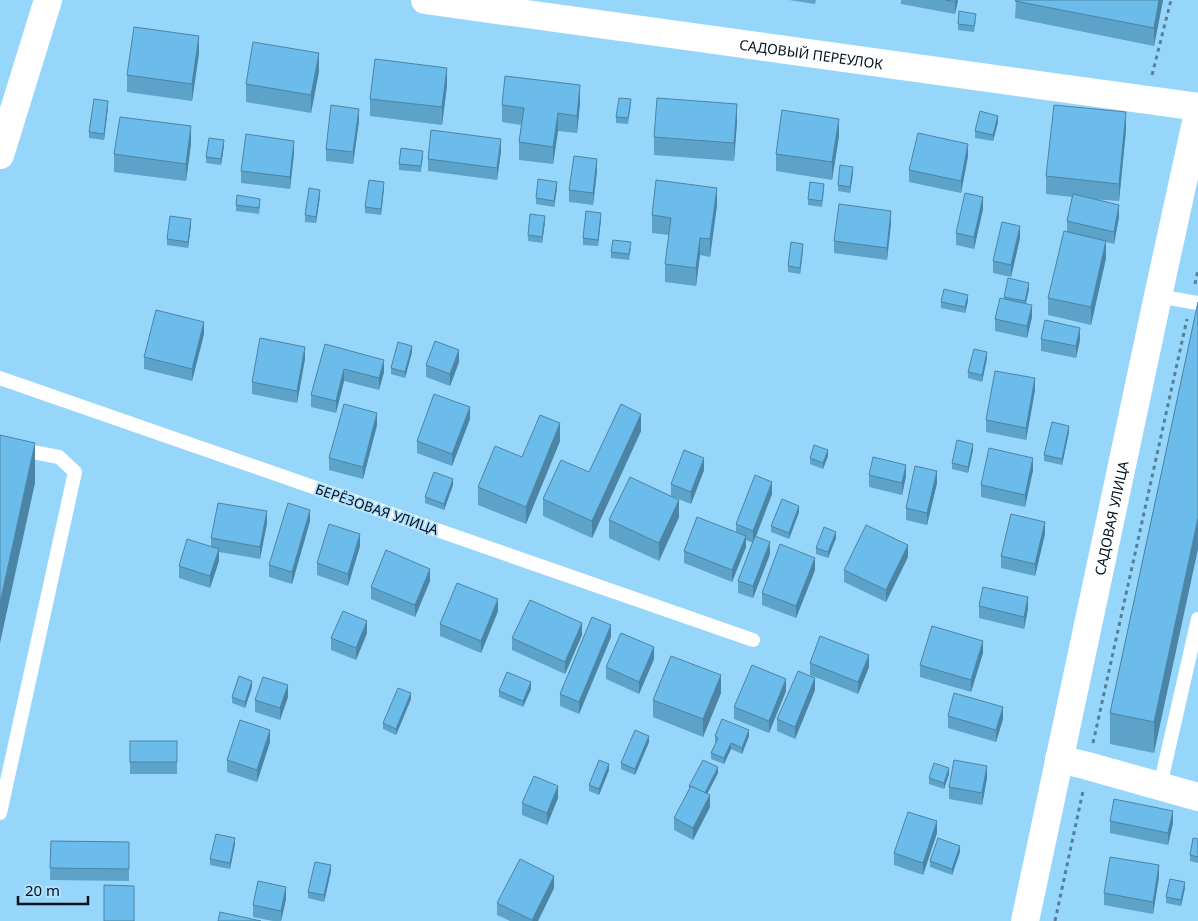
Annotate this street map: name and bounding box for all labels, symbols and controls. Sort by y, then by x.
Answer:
street label: САДОВЫЙ ПЕРЕУЛОК [738,34,885,73]
street label: САДОВАЯ УЛИЦА [1089,459,1132,577]
street label: БЕРЁЗОВАЯ УЛИЦА [313,479,441,539]
scale bar [18,874,88,906]
text: 20 m [25,880,60,900]

